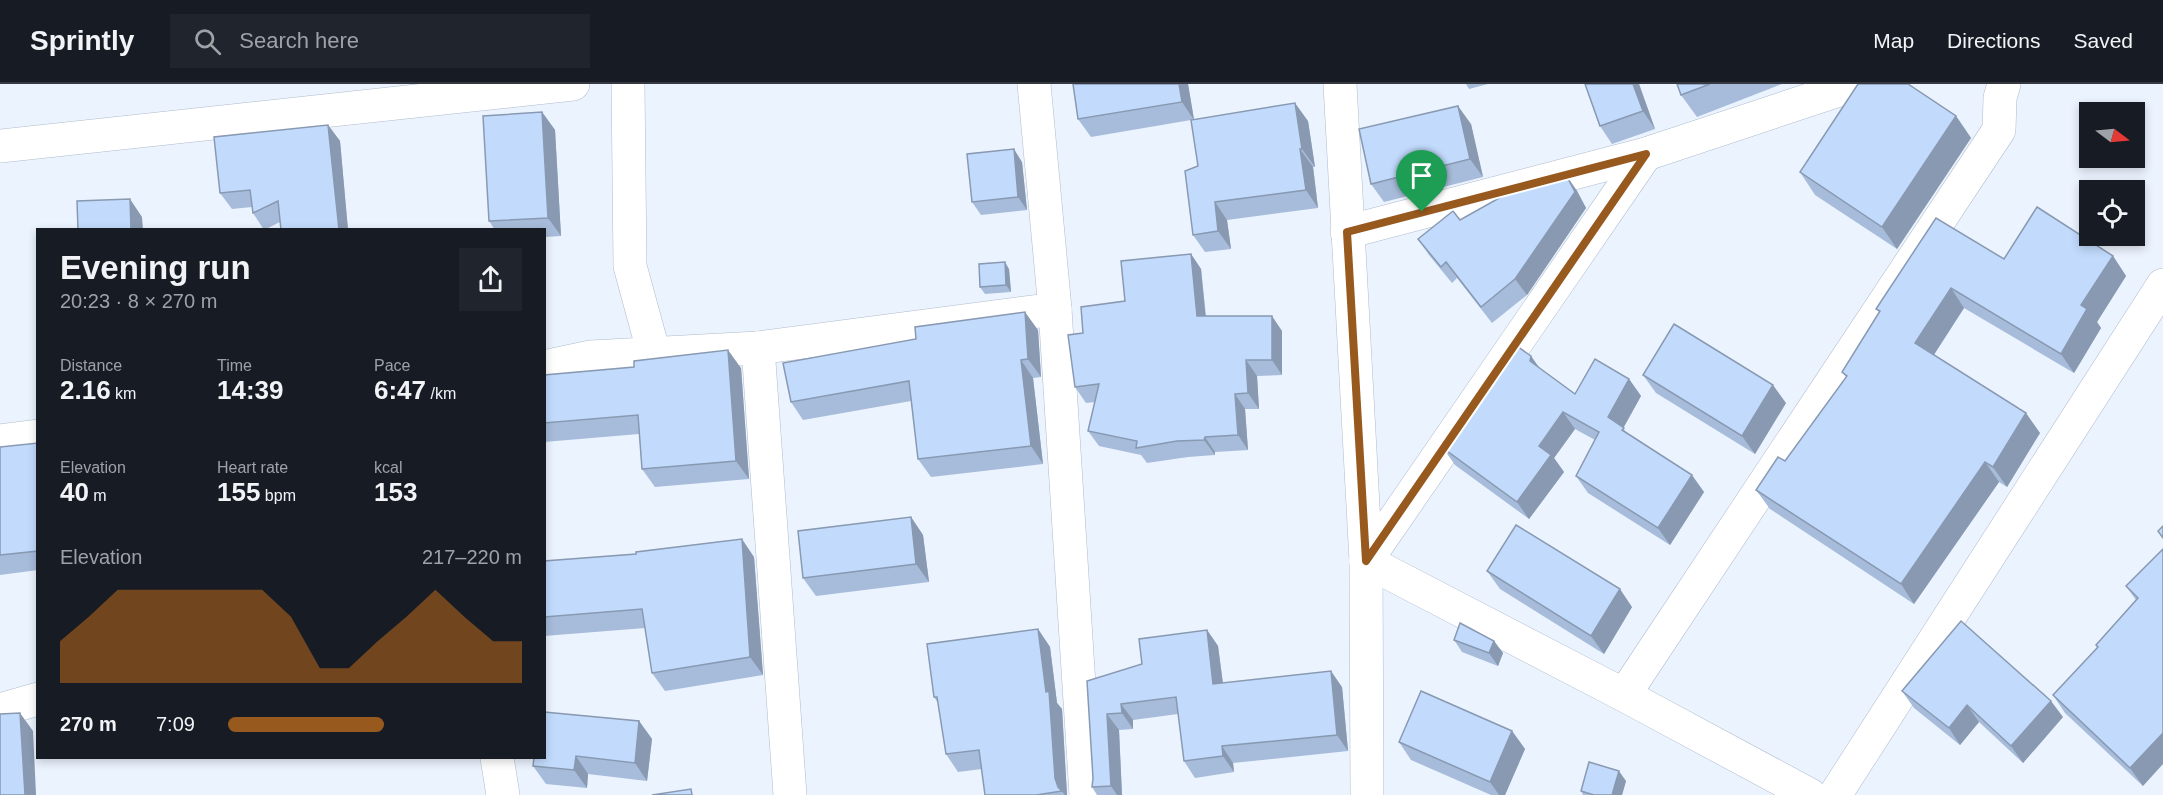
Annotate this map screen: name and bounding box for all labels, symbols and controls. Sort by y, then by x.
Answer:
search box [170,14,590,68]
text: Sprintly [30,25,134,56]
icon: search [191,25,224,58]
text: Search here [239,28,359,53]
text: Map [1873,29,1914,52]
text: Directions [1947,29,2040,52]
text: Saved [2073,29,2133,52]
north arrow [2079,102,2145,168]
map controls [2079,102,2145,246]
pin [1396,150,1447,212]
icon: arrive [1405,159,1438,192]
button: locate [2079,180,2145,246]
button: share [459,248,522,311]
text: Evening run [60,249,251,286]
text: 20:23 · 8 × 270 m [60,290,217,312]
text: Distance [60,357,122,374]
text: Time [217,357,252,374]
text: Pace [374,357,410,374]
text: 2.16 [60,375,111,405]
text: 14:39 [217,375,284,405]
text: 6:47 [374,375,426,405]
text: km [111,385,136,402]
text: /km [426,385,456,402]
text: Elevation [60,459,126,476]
text: Heart rate [217,459,288,476]
text: kcal [374,459,402,476]
text: 40 [60,477,89,507]
text: 155 [217,477,260,507]
text: 153 [374,477,417,507]
text: m [89,487,107,504]
text: bpm [260,487,296,504]
text: Elevation [60,546,142,568]
text: 217–220 m [422,546,522,568]
text: 270 m [60,713,117,735]
text: 7:09 [156,713,195,735]

